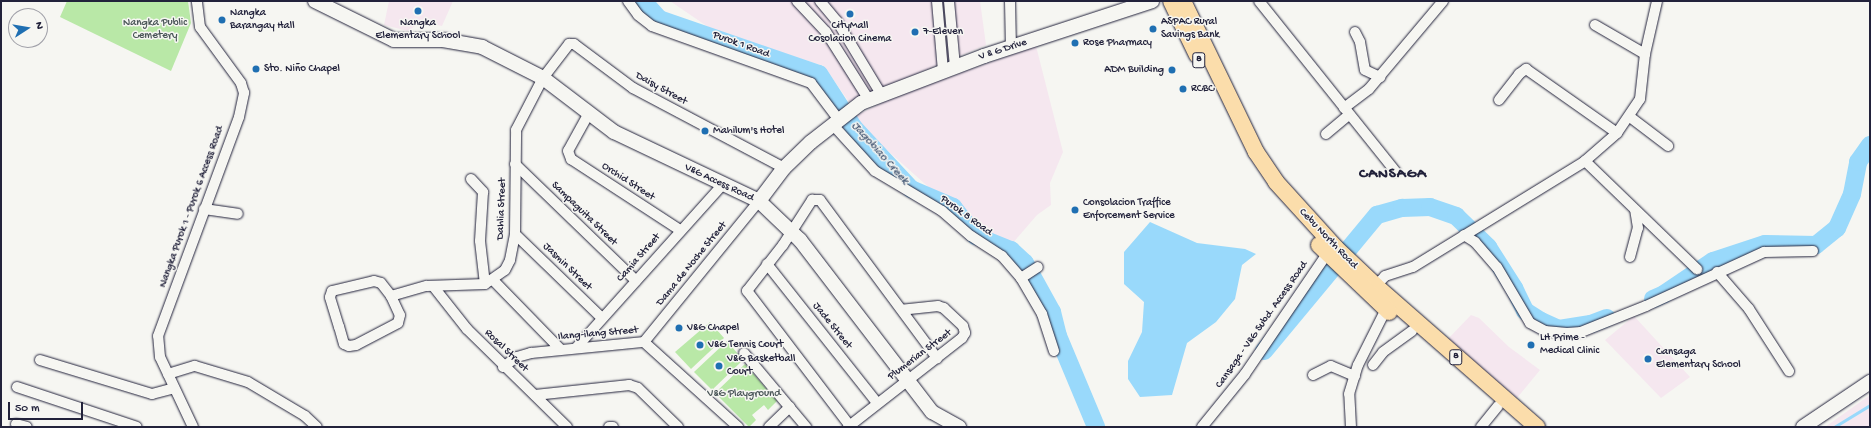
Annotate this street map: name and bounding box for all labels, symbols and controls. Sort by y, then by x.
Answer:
marker: Nangka Elementary School [413,6,423,16]
place label: Nangka Barangay Hall [230,7,295,33]
north arrow [8,8,48,48]
marker: CityMall Cosolacion Cinema [845,9,855,19]
marker: Nangka Barangay Hall [217,15,227,25]
place label: ASPAC Rural Savings Bank [1161,16,1219,42]
park label: Nangka Public Cemetery [123,17,187,43]
place label: Nangka Elementary School [376,17,460,43]
place label: CityMall Cosolacion Cinema [809,20,891,46]
text: N [32,21,45,30]
marker: ASPAC Rural Savings Bank [1148,24,1158,34]
place label: 7-Eleven [923,25,963,39]
marker: 7-Eleven [910,27,920,37]
street label: Purok 1 Road [711,29,771,61]
street label: V & G Drive [977,36,1029,64]
place label: Rose Pharmacy [1083,36,1152,50]
marker: Rose Pharmacy [1070,38,1080,48]
road number: 8 [1192,52,1206,68]
place label: Sto. Niño Chapel [264,62,340,76]
place label: ADM Building [1104,63,1164,77]
marker: Sto. Niño Chapel [251,64,261,74]
marker: ADM Building [1167,65,1177,75]
street label: Daisy Street [633,69,689,109]
place label: RCBC [1191,82,1214,96]
marker: RCBC [1178,84,1188,94]
water label: Jagobiao Creek [847,120,911,188]
place label: Mahilum's Hotel [713,124,784,138]
street label: Nangka Purok 1 - Purok 6 Access Road [157,125,227,289]
marker: Mahilum's Hotel [700,126,710,136]
street label: Orchid Street [599,160,657,204]
street label: V&G Access Road [682,161,756,205]
district label: CANSAGA [1359,166,1427,184]
street label: Dahlia Street [494,178,510,240]
street label: Sampaguita Street [548,179,620,249]
street label: Purok 8 Road [937,193,995,239]
place label: Consolacion Traffice Enforcement Service [1083,197,1175,223]
marker: Consolacion Traffice Enforcement Service [1070,205,1080,215]
street label: Cebu North Road [1296,206,1360,272]
street label: Dama de Noche Street [654,219,730,309]
street label: Camia Street [614,231,664,285]
street label: Jasmin Street [540,240,594,294]
street label: Cansaga - V&G Subd. Access Road [1213,259,1311,391]
street label: Jade Street [809,300,855,352]
place label: V&G Chapel [687,321,739,335]
marker: V&G Chapel [674,323,684,333]
street label: Ilang-ilang Street [557,324,639,344]
street label: Rosal Street [481,327,531,375]
street label: Plumerian Street [885,327,955,383]
place label: LH Prime - Medical Clinic [1540,332,1599,358]
place label: V&G Tennis Court [708,338,783,352]
marker: LH Prime - Medical Clinic [1525,339,1537,351]
marker: V&G Tennis Court [695,340,705,350]
place label: Cansaga Elementary School [1656,346,1741,372]
road number: 8 [1449,349,1463,365]
place label: V&G Basketball Court [727,353,795,379]
marker: Cansaga Elementary School [1643,354,1653,364]
marker: V&G Basketball Court [714,361,724,371]
park label: V&G Playground [707,387,781,401]
scale bar [10,394,85,420]
text: 50 m [15,402,40,416]

